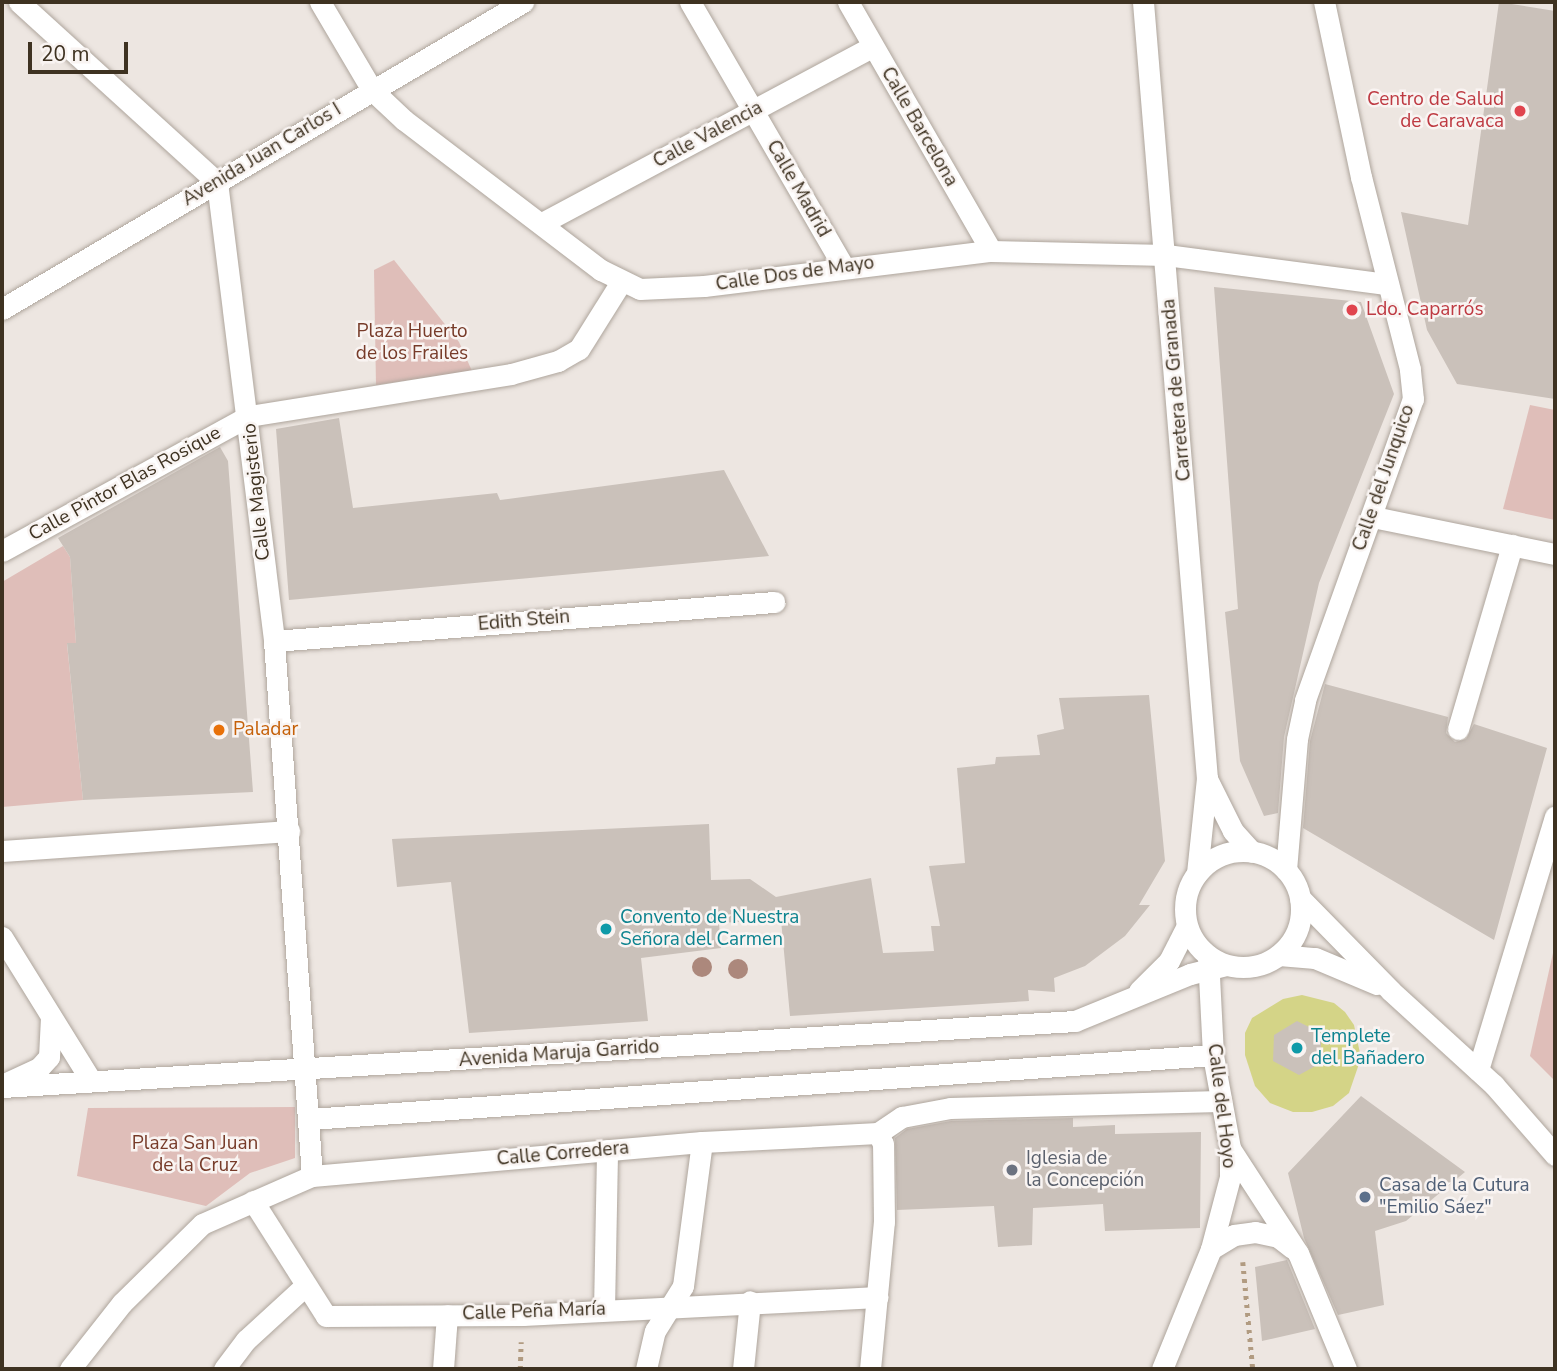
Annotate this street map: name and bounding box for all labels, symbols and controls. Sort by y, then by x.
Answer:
scale bar [32,28,131,72]
text: 20 m [41,40,90,68]
street label: Calle Barcelona [876,63,962,191]
place label: Centro de Salud de Caravaca [1367,89,1504,133]
street label: Calle Valencia [649,97,767,173]
street label: Avenida Juan Carlos I [178,99,346,211]
marker: Centro de Salud de Caravaca [1510,101,1530,121]
street label: Calle Madrid [761,136,835,242]
street label: Calle Dos de Mayo [714,252,876,296]
street label: Carretera de Granada [1158,298,1196,482]
place label: Ldo. Caparrós [1366,299,1484,321]
marker: Ldo. Caparrós [1344,302,1360,318]
park label: Plaza Huerto de los Frailes [356,321,468,365]
street label: Calle del Junquico [1348,402,1420,554]
street label: Calle Pintor Blas Rosique [25,422,225,546]
street label: Calle Magisterio [238,422,276,562]
street label: Edith Stein [477,606,571,636]
place label: Paladar [233,719,298,741]
marker: Paladar [211,722,227,738]
place label: Convento de Nuestra Señora del Carmen [620,907,799,951]
marker: Convento de Nuestra Señora del Carmen [598,921,614,937]
place label: Templete del Bañadero [1311,1026,1425,1070]
street label: Avenida Maruja Garrido [458,1036,660,1072]
marker: Templete del Bañadero [1289,1040,1305,1056]
street label: Calle del Hoyo [1202,1042,1240,1170]
park label: Plaza San Juan de la Cruz [132,1133,258,1177]
street label: Calle Corredera [496,1137,630,1171]
place label: Iglesia de la Concepción [1026,1148,1144,1192]
marker: Iglesia de la Concepción [1004,1162,1020,1178]
place label: Casa de la Cutura "Emilio Sáez" [1379,1175,1530,1219]
marker: Casa de la Cutura "Emilio Sáez" [1357,1189,1373,1205]
street label: Calle Peña María [462,1298,606,1326]

